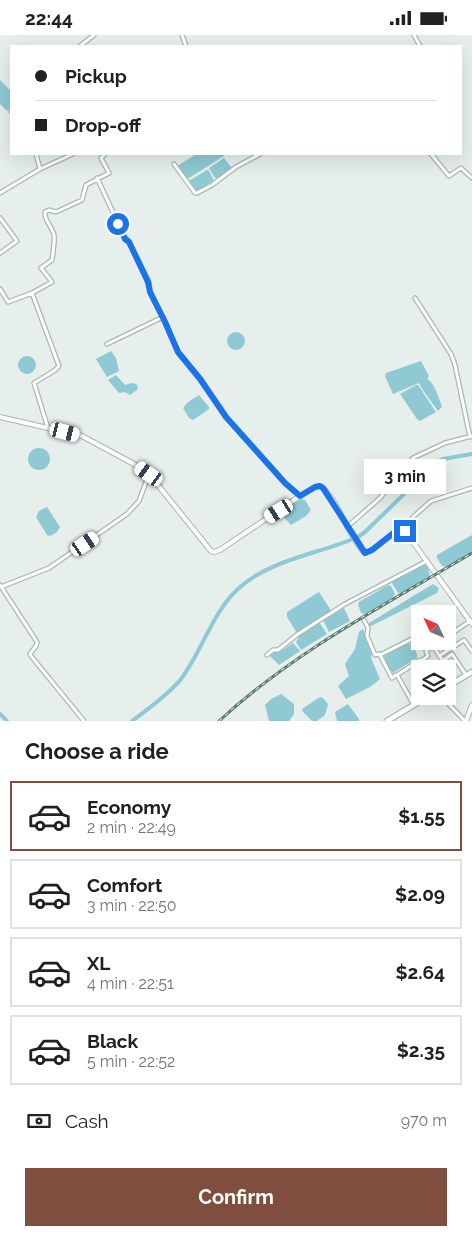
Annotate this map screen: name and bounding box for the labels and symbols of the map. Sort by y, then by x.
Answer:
route start [107,213,129,235]
car [48,421,81,443]
car [132,459,165,489]
callout: 3 min [364,459,446,493]
car [262,497,295,525]
route end [394,520,416,542]
car [68,529,101,559]
north arrow [411,605,456,650]

